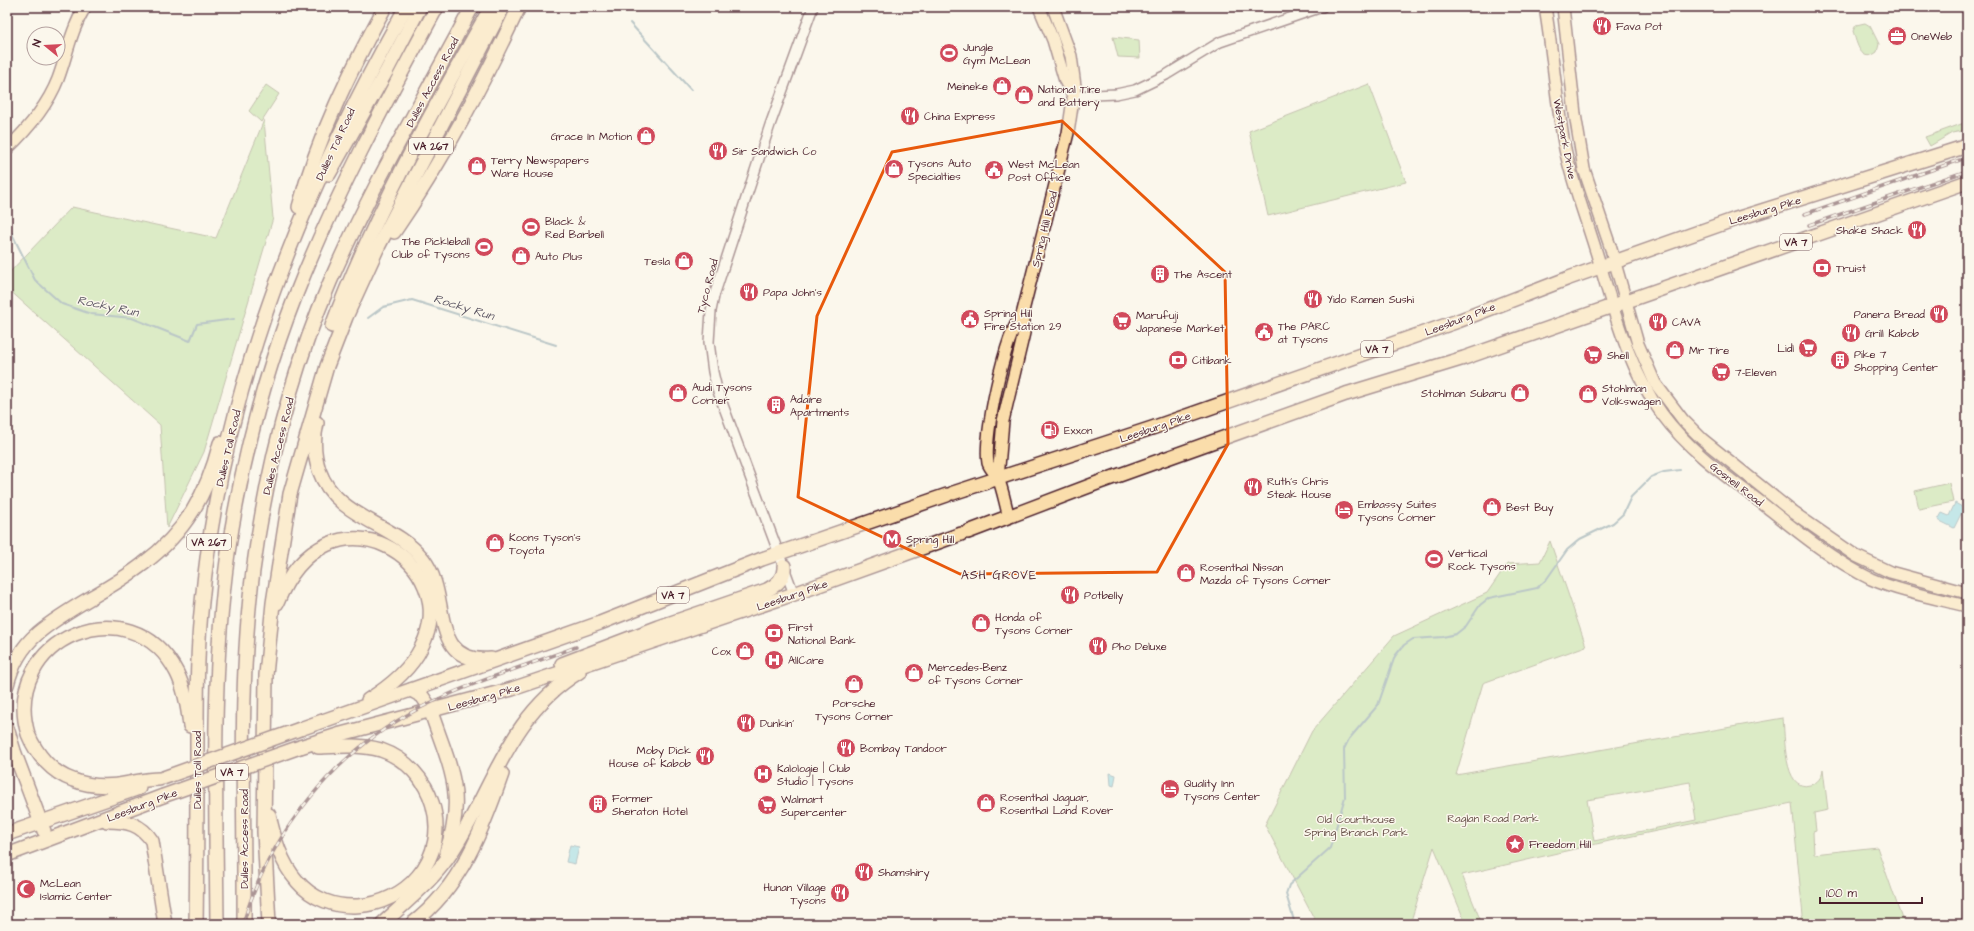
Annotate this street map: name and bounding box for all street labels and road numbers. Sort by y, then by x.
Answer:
street label: Dulles Access Road [402,34,463,130]
street label: Westpark Drive [1549,98,1580,181]
street label: Dulles Toll Road [312,105,359,183]
road number: VA 267 [409,138,453,154]
street label: Spring Hill Road [1028,189,1062,269]
street label: Leesburg Pike [1727,192,1803,229]
road number: VA 7 [1780,234,1812,250]
street label: Tyco Road [693,257,723,315]
street label: Leesburg Pike [1423,299,1498,341]
road number: VA 7 [1361,341,1393,357]
street label: Dulles Access Road [259,396,298,496]
street label: Dulles Toll Road [212,408,245,488]
street label: Leesburg Pike [1118,408,1193,448]
street label: Gosnell Road [1707,459,1767,510]
road number: VA 267 [187,534,231,550]
street label: Leesburg Pike [755,576,830,616]
road number: VA 7 [657,587,689,603]
street label: Leesburg Pike [446,680,522,716]
street label: Dulles Toll Road [190,731,205,809]
road number: VA 7 [216,764,248,780]
street label: Leesburg Pike [105,785,180,827]
street label: Dulles Access Road [237,789,252,889]

